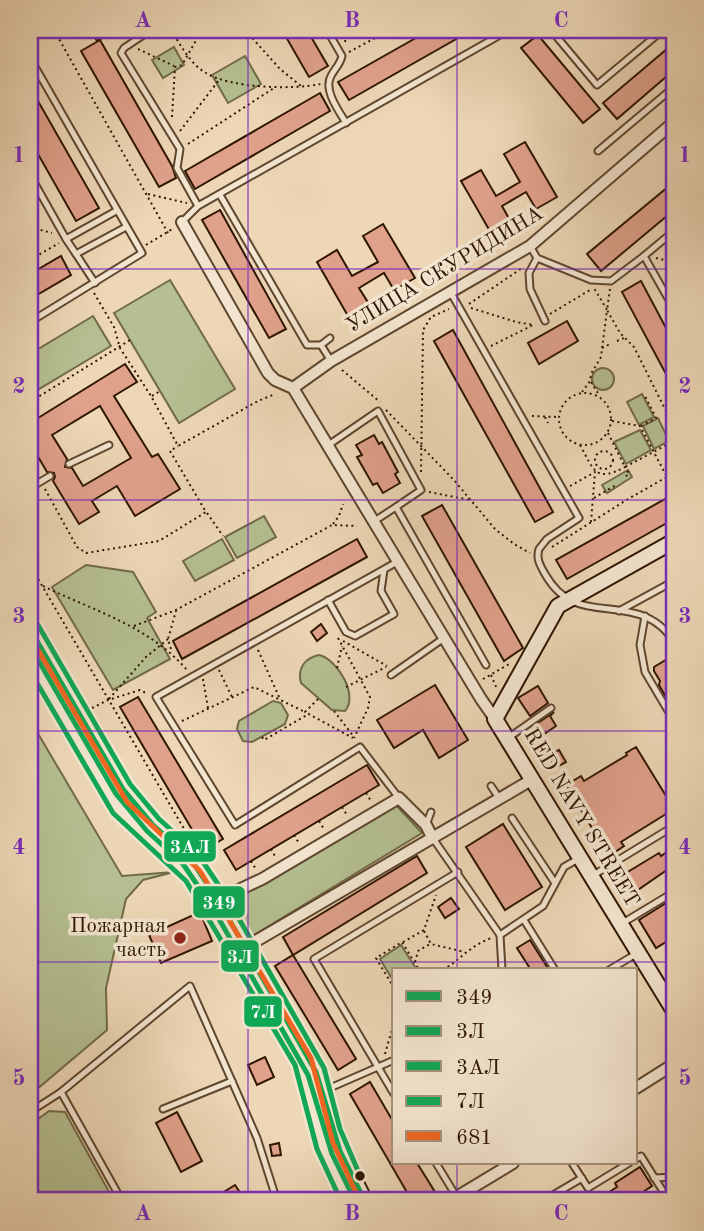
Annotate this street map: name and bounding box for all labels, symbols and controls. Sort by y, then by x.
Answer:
text: A [134,9,152,32]
text: B [344,9,360,32]
text: C [553,9,569,32]
text: 1 [12,144,26,167]
text: 1 [678,144,692,167]
street label: УЛИЦА СКУРИДИНА [343,203,547,337]
text: 2 [12,375,26,398]
text: 2 [678,375,692,398]
text: 3 [12,605,26,628]
text: 3 [678,605,692,628]
street label: RED NAVY STREET [519,725,643,911]
line badge: 3АЛ [163,830,217,863]
text: 4 [12,836,26,859]
text: 4 [678,836,692,859]
text: 3АЛ [170,839,210,858]
line badge: 349 [192,885,246,919]
text: 349 [202,895,236,914]
place label: Пожарная часть [70,916,166,961]
marker: Пожарная часть [172,930,188,946]
line badge: 3Л [220,939,260,973]
text: 3Л [227,949,253,968]
legend [392,968,638,1164]
text: 349 [456,988,493,1009]
line badge: 7Л [243,995,283,1028]
text: 7Л [250,1004,276,1023]
text: 3Л [456,1022,485,1043]
text: 3АЛ [456,1058,500,1079]
text: 5 [12,1067,26,1090]
text: 5 [678,1067,692,1090]
text: 7Л [456,1092,485,1113]
text: 681 [456,1128,493,1149]
unlabelled marker [353,1169,367,1183]
text: A [134,1202,152,1225]
text: B [344,1202,360,1225]
text: C [553,1202,569,1225]

